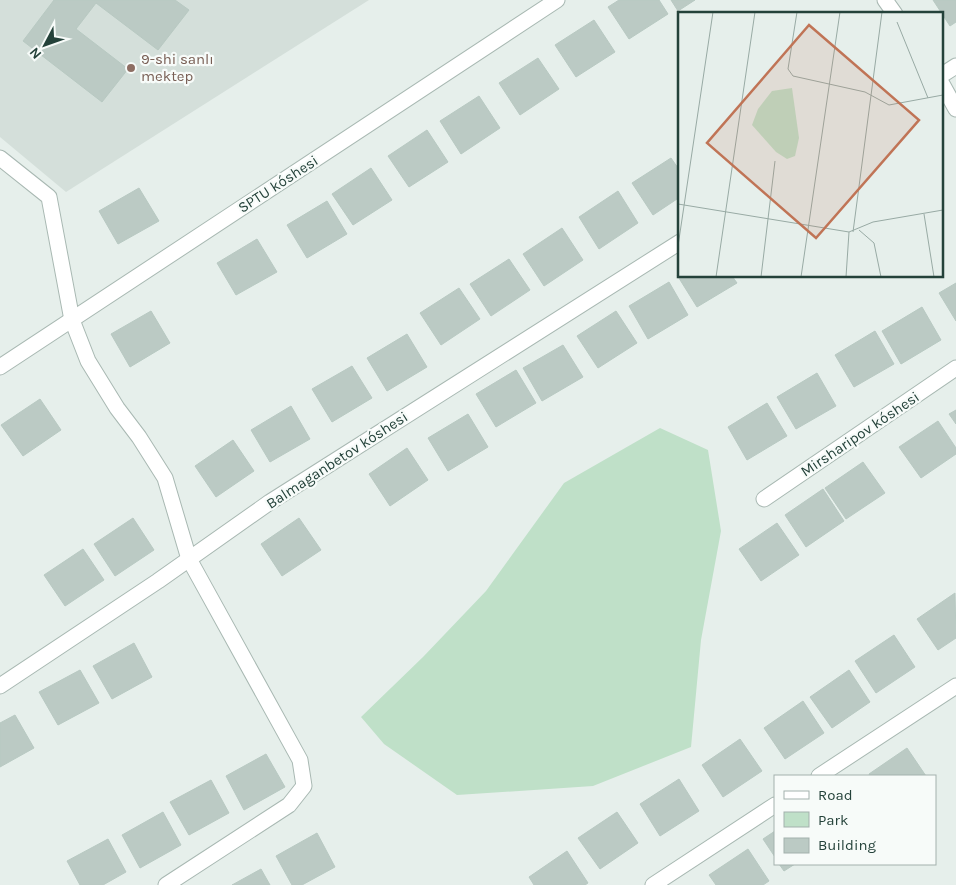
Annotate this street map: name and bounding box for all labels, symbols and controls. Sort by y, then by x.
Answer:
inset map [678,12,944,278]
north arrow [20,20,70,70]
text: N [26,44,45,63]
place label: 9-shi sanlı mektep [141,50,214,85]
marker: 9-shi sanlı mektep [125,62,137,74]
street label: SPTU kóshesi [235,151,321,217]
street label: Mirsharipov kóshesi [797,388,923,480]
street label: Balmaganbetov kóshesi [263,408,411,512]
legend [774,775,936,865]
text: Road [818,786,853,804]
text: Park [818,811,848,829]
text: Building [818,836,876,854]

